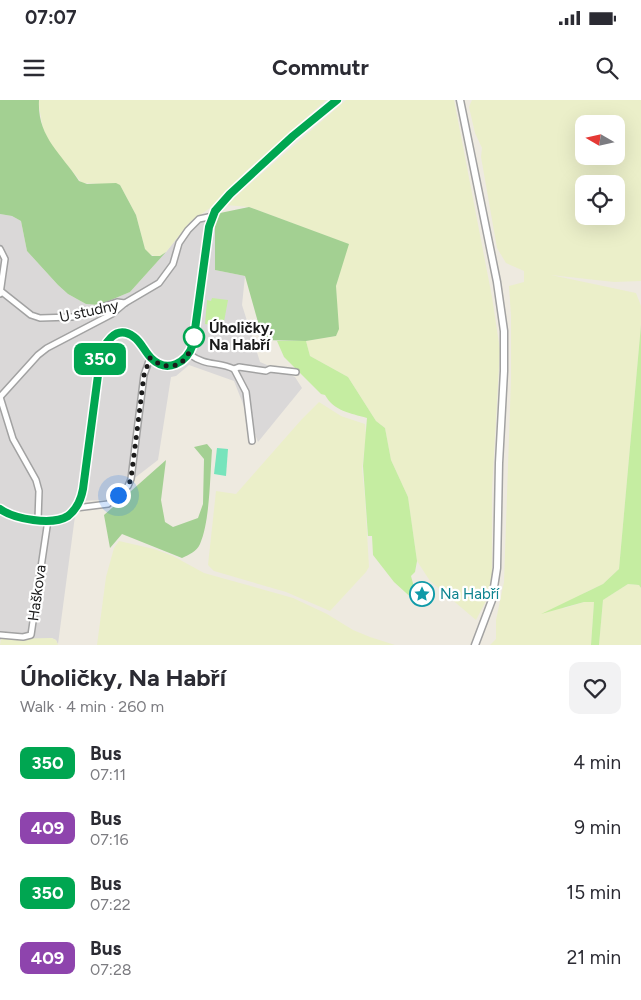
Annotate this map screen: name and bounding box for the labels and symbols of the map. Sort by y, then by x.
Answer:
north arrow [575,115,625,165]
street label: U studny [58,296,120,326]
place label: Úholičky, Na Habří [209,319,273,354]
marker: Úholičky, Na Habří [183,326,205,348]
line badge: 350 [71,343,129,375]
your location [106,483,131,508]
street label: Haškova [24,564,50,622]
place icon: Na Habří [409,581,435,607]
place label: Na Habří [440,585,501,603]

